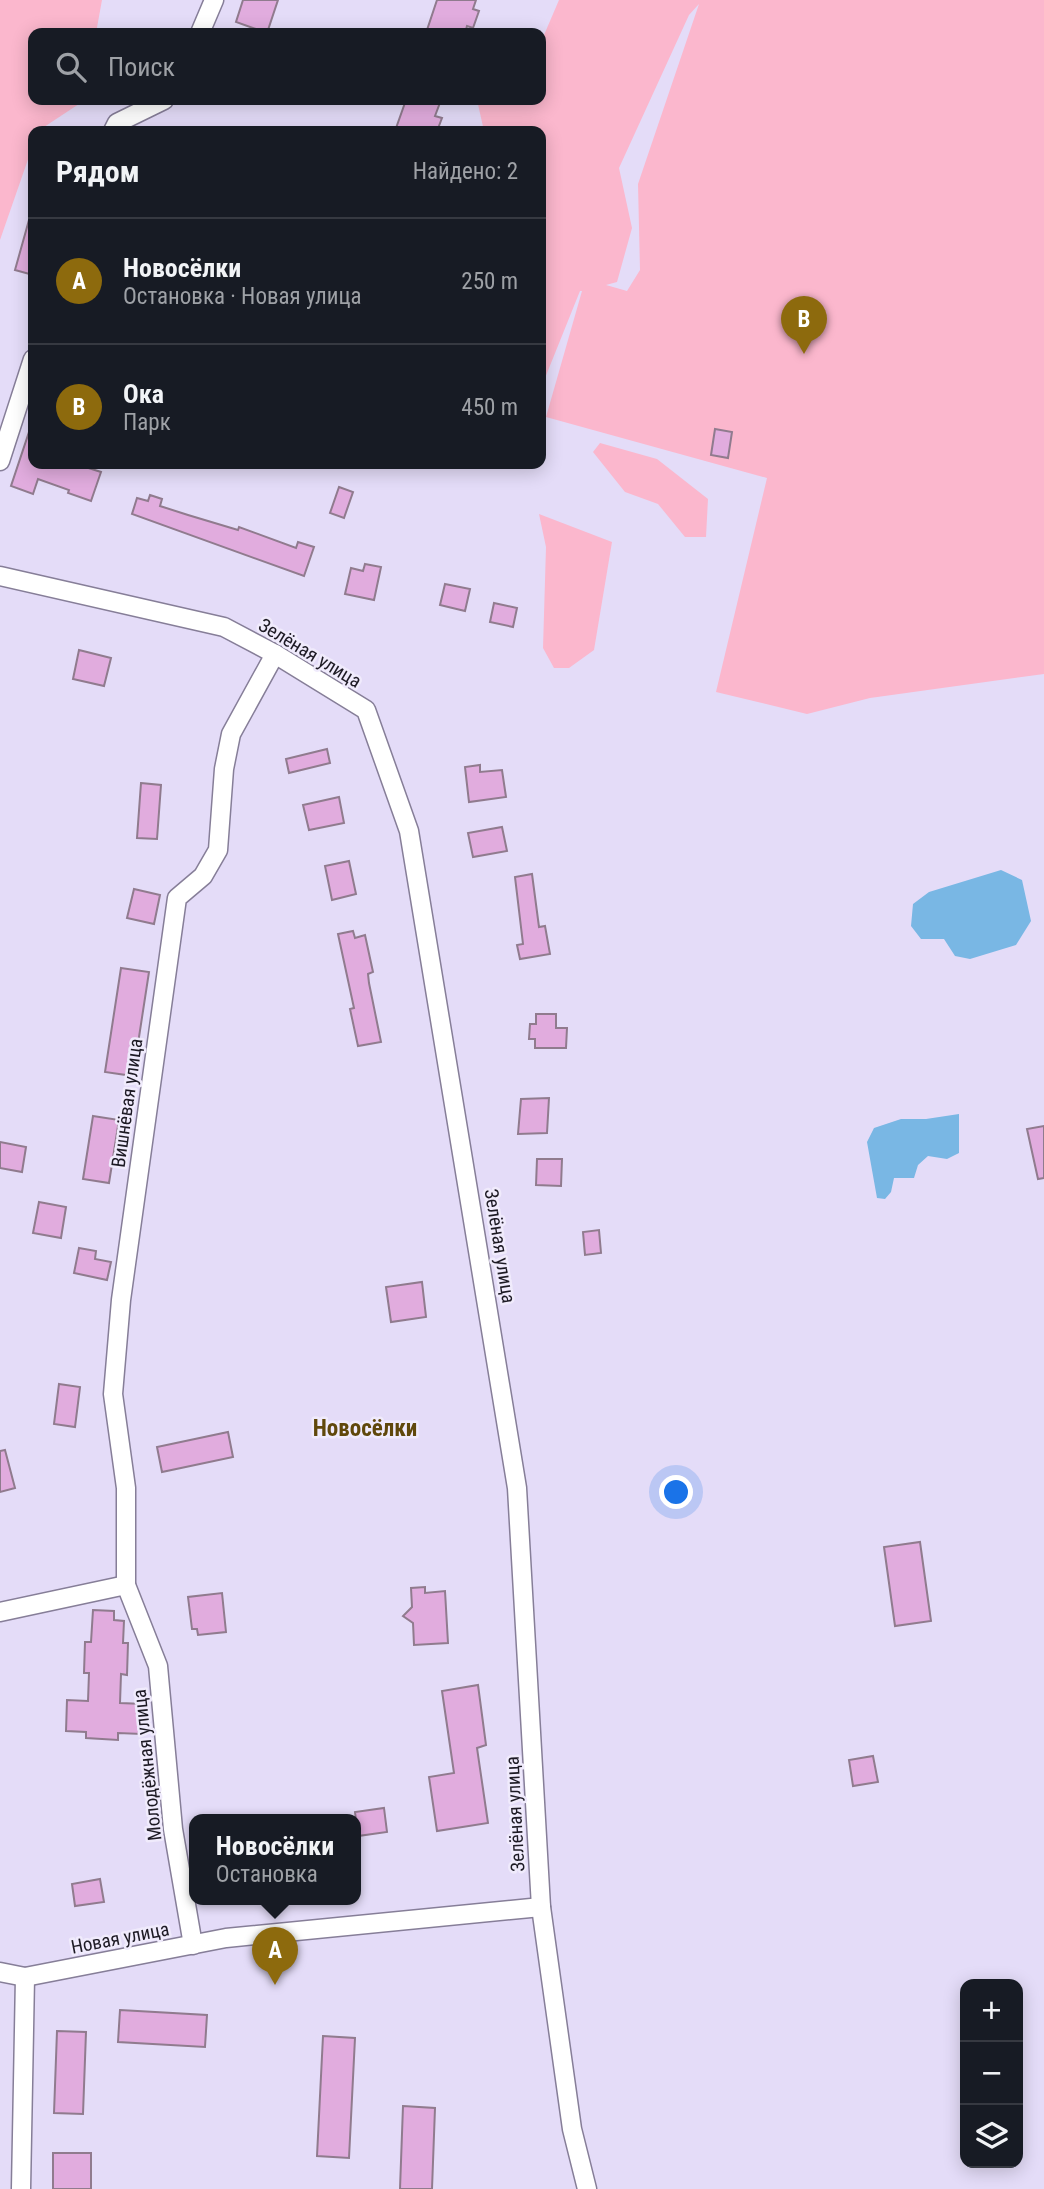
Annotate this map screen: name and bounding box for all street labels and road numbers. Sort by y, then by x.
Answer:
street label: Зелёная улица [255,613,365,693]
street label: Вишнёвая улица [107,1037,147,1169]
street label: Зелёная улица [480,1187,520,1305]
street label: Молодёжная улица [128,1688,166,1842]
street label: Зелёная улица [500,1756,530,1872]
street label: Новая улица [69,1917,171,1959]

